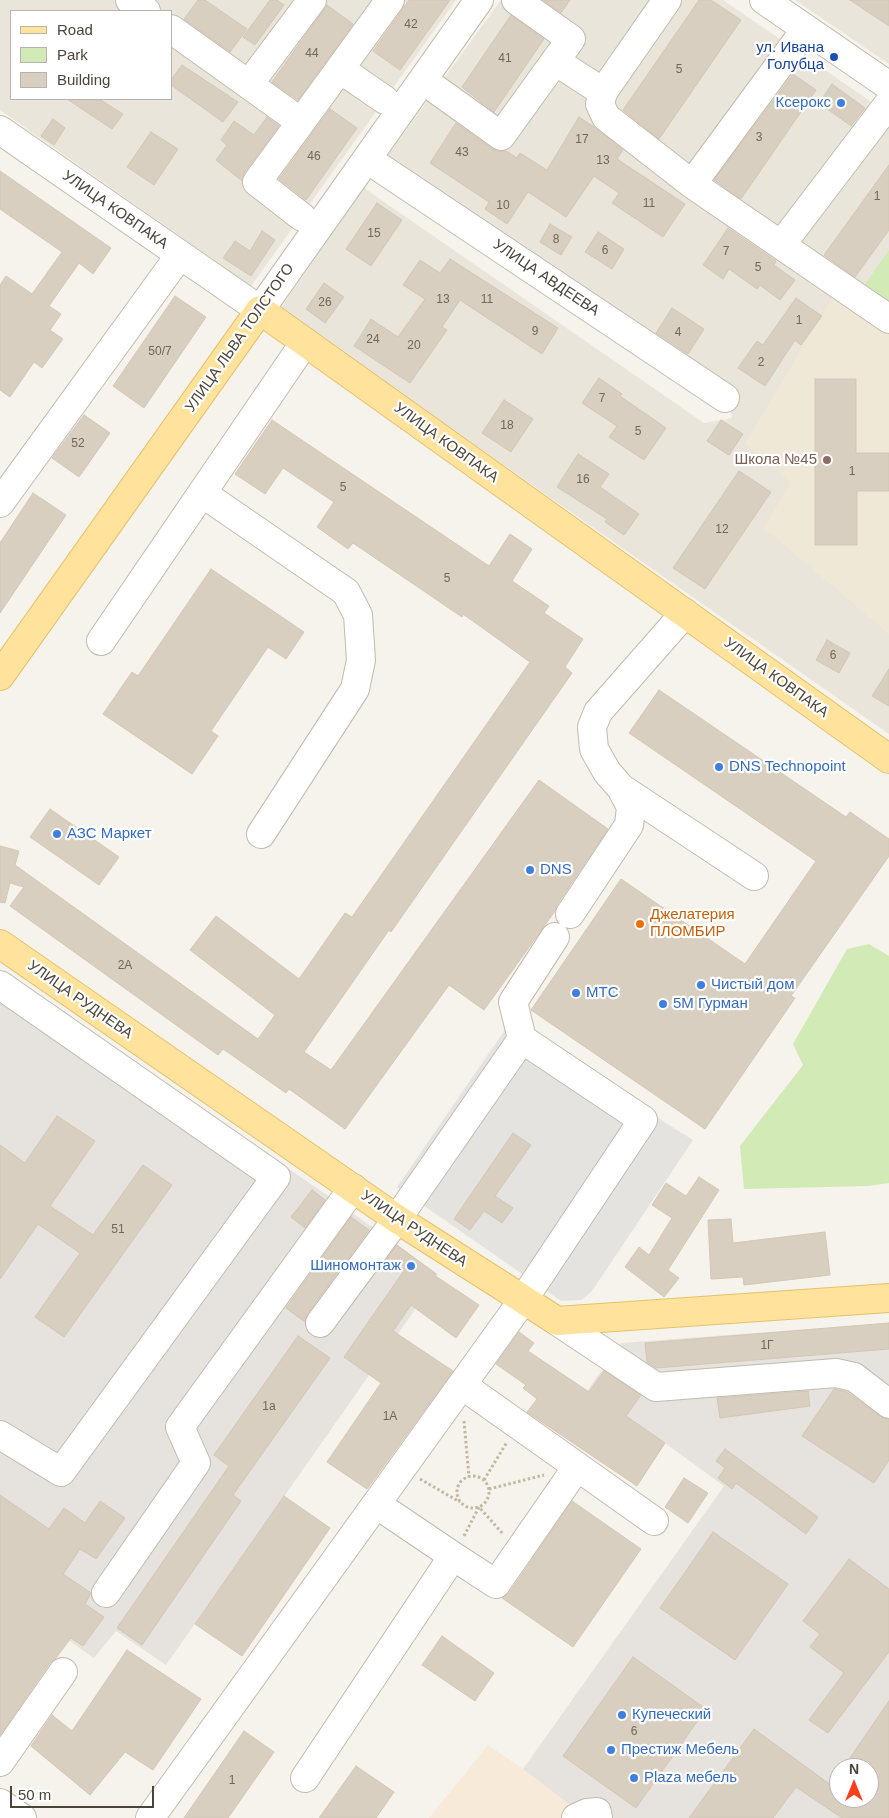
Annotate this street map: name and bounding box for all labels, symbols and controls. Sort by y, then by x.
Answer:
legend [10,10,172,100]
house number: 42 [404,18,418,32]
text: Road [57,21,93,38]
place label: ул. Ивана Голубца [756,39,824,74]
text: Park [57,46,88,63]
house number: 44 [305,47,319,61]
marker: ул. Ивана Голубца [828,51,840,63]
house number: 41 [498,52,512,66]
house number: 5 [676,63,682,77]
text: Building [57,71,110,88]
place label: Ксерокс [776,94,831,112]
marker: Ксерокс [835,97,847,109]
house number: 3 [756,131,762,145]
house number: 17 [575,133,589,147]
house number: 43 [455,146,469,160]
house number: 46 [307,150,321,164]
house number: 13 [596,154,610,168]
street label: УЛИЦА КОВПАКА [59,167,171,253]
house number: 1 [874,190,880,204]
house number: 11 [643,197,655,211]
house number: 10 [496,199,510,213]
house number: 15 [367,227,381,241]
house number: 8 [553,233,559,247]
street label: УЛИЦА АВДЕЕВА [489,236,603,320]
house number: 6 [602,244,608,258]
house number: 7 [723,245,729,259]
street label: УЛИЦА ЛЬВА ТОЛСТОГО [182,260,298,416]
house number: 5 [755,261,761,275]
house number: 13 [436,293,450,307]
house number: 11 [481,293,493,307]
house number: 26 [318,296,332,310]
house number: 1 [796,314,802,328]
house number: 9 [532,325,538,339]
house number: 4 [675,326,681,340]
house number: 24 [366,333,380,347]
house number: 20 [407,339,421,353]
house number: 50/7 [148,345,172,359]
house number: 2 [758,356,764,370]
house number: 7 [599,392,605,406]
street label: УЛИЦА КОВПАКА [390,399,502,487]
house number: 18 [500,419,514,433]
house number: 5 [635,425,641,439]
house number: 52 [71,437,85,451]
place label: Школа №45 [734,451,817,469]
marker: Школа №45 [821,454,833,466]
house number: 1 [849,465,855,479]
house number: 16 [576,473,590,487]
house number: 5 [340,481,346,495]
house number: 12 [715,523,729,537]
house number: 5 [444,572,450,586]
street label: УЛИЦА КОВПАКА [720,634,832,722]
house number: 6 [830,649,836,663]
place label: DNS Technopoint [729,758,846,776]
marker: DNS Technopoint [713,761,725,773]
place label: АЗС Маркет [67,825,152,843]
marker: АЗС Маркет [51,828,63,840]
place label: DNS [540,861,572,879]
marker: DNS [524,864,536,876]
place label: Джелатерия ПЛОМБИР [650,906,735,941]
marker: Джелатерия ПЛОМБИР [634,918,646,930]
street label: УЛИЦА РУДНЕВА [24,957,136,1043]
house number: 2А [118,959,132,973]
place label: Чистый дом [711,976,794,994]
marker: Чистый дом [695,979,707,991]
place label: МТС [586,984,618,1002]
marker: МТС [570,987,582,999]
place label: 5М Гурман [673,995,748,1013]
marker: 5М Гурман [657,998,669,1010]
street label: УЛИЦА РУДНЕВА [358,1187,470,1271]
house number: 51 [111,1223,125,1237]
place label: Шиномонтаж [310,1257,401,1275]
marker: Шиномонтаж [405,1260,417,1272]
house number: 1Г [760,1339,774,1353]
house number: 1а [262,1400,276,1414]
house number: 1А [383,1410,397,1424]
place label: Купеческий [632,1706,711,1724]
marker: Купеческий [616,1709,628,1721]
house number: 6 [631,1725,637,1739]
place label: Престиж Мебель [621,1741,739,1759]
marker: Престиж Мебель [605,1744,617,1756]
north arrow [829,1758,879,1808]
text: N [849,1761,859,1777]
place label: Plaza мебель [644,1769,737,1787]
marker: Plaza мебель [628,1772,640,1784]
house number: 1 [229,1774,235,1788]
scale bar [12,1776,156,1808]
text: 50 m [18,1786,51,1803]

